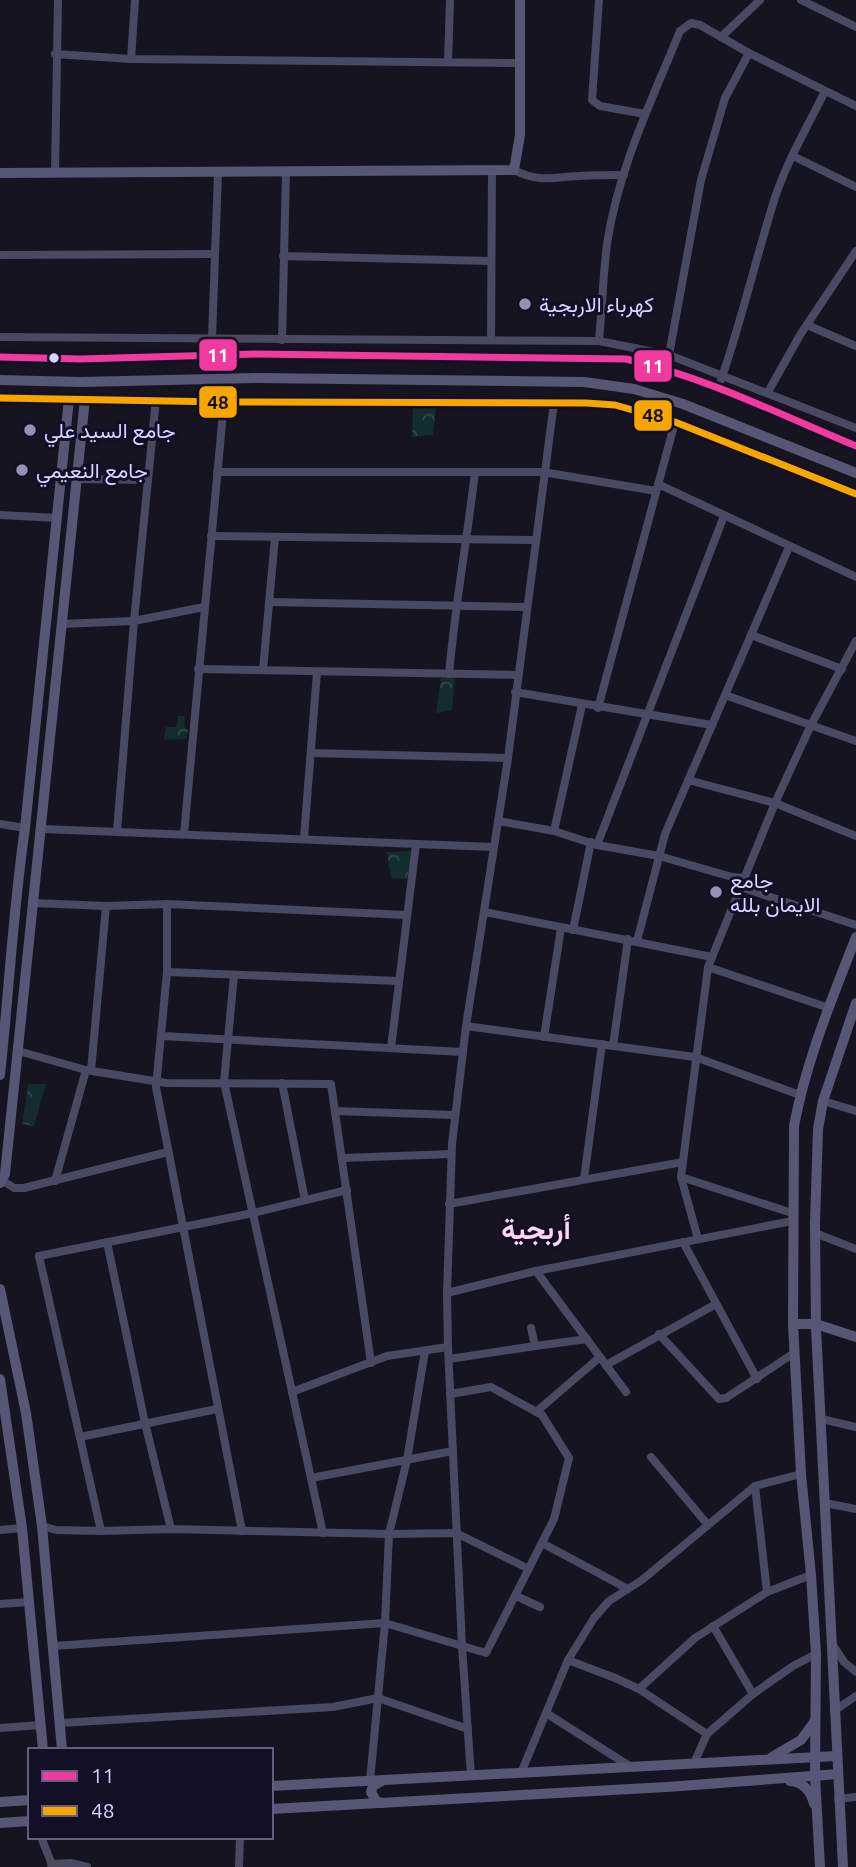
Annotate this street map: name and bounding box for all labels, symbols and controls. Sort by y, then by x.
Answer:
place label: كهرباء الاربجية [539,292,654,318]
marker: كهرباء الاربجية [517,296,533,312]
line badge: 11 [198,338,238,372]
text: 11 [207,344,229,366]
line badge: 11 [633,349,673,383]
unlabelled marker [47,351,61,365]
text: 11 [642,355,664,377]
line badge: 48 [198,385,238,419]
text: 48 [207,391,229,413]
line badge: 48 [633,399,673,432]
text: 48 [642,404,664,426]
place label: جامع السيد علي [44,418,176,448]
marker: جامع السيد علي [22,422,38,438]
place label: جامع النعيمي [36,458,148,488]
marker: جامع النعيمي [14,462,30,478]
place label: جامع الايمان بلله [730,868,820,917]
marker: جامع الايمان بلله [708,884,724,900]
district label: أربجية [501,1213,571,1247]
legend [28,1748,273,1839]
text: 11 [91,1763,115,1787]
text: 48 [91,1798,115,1822]

